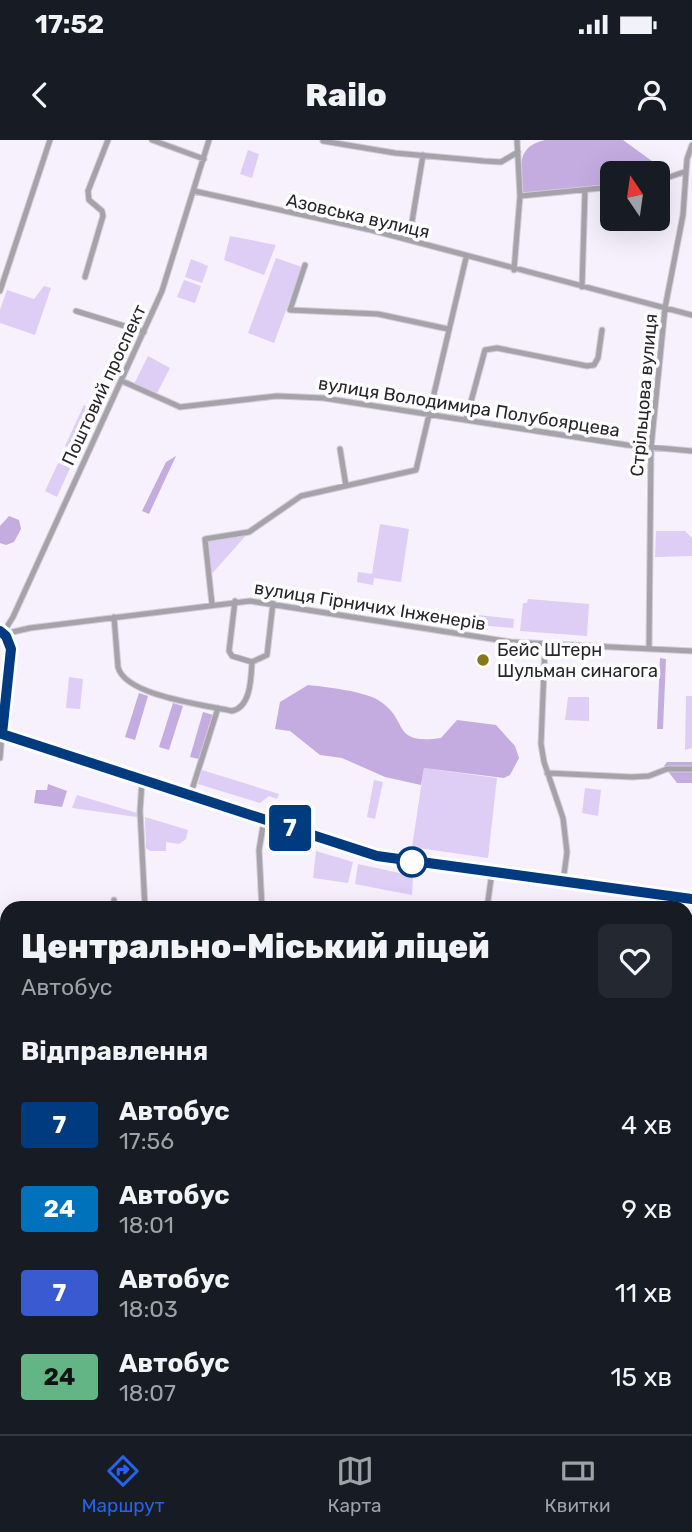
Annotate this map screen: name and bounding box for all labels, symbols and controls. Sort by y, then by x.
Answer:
text: 17:52 [35,9,104,40]
icon: back [21,76,59,114]
text: Railo [305,76,387,114]
icon: person [633,76,671,114]
north arrow [600,161,670,231]
map controls [600,161,670,231]
street label: Азовська вулиця [284,189,432,243]
street label: Поштовий проспект [57,301,151,469]
street label: Стрільцова вулиця [626,313,662,477]
street label: вулиця Володимира Полубоярцева [317,372,621,442]
street label: вулиця Гірничих Інженерів [253,577,487,635]
place label: Бейс Штерн Шульман синагога [497,639,658,682]
marker: Бейс Штерн Шульман синагога [475,652,491,668]
line badge: 7 [267,805,313,851]
text: 7 [283,814,297,842]
unlabelled marker [397,847,427,877]
button: heart [598,924,672,998]
text: Центрально-Міський ліцей [21,927,490,966]
text: Автобус [21,973,113,1001]
text: Відправлення [21,1036,208,1067]
text: Автобус [119,1096,230,1127]
text: 4 хв [621,1110,672,1141]
text: 7 [53,1111,66,1139]
text: 17:56 [119,1127,174,1155]
text: Автобус [119,1180,230,1211]
text: 9 хв [622,1194,672,1225]
text: 24 [44,1195,75,1223]
text: 18:01 [119,1211,174,1239]
text: Автобус [119,1264,230,1295]
text: 11 хв [615,1278,672,1309]
text: 7 [53,1279,66,1307]
text: 18:03 [119,1295,178,1323]
text: Автобус [119,1348,230,1379]
text: 15 хв [610,1362,672,1393]
text: 24 [44,1363,75,1391]
text: 18:07 [119,1379,176,1407]
tab: Маршрут [81,1452,164,1517]
tab: Карта [327,1452,382,1517]
tab: Квитки [545,1452,610,1517]

